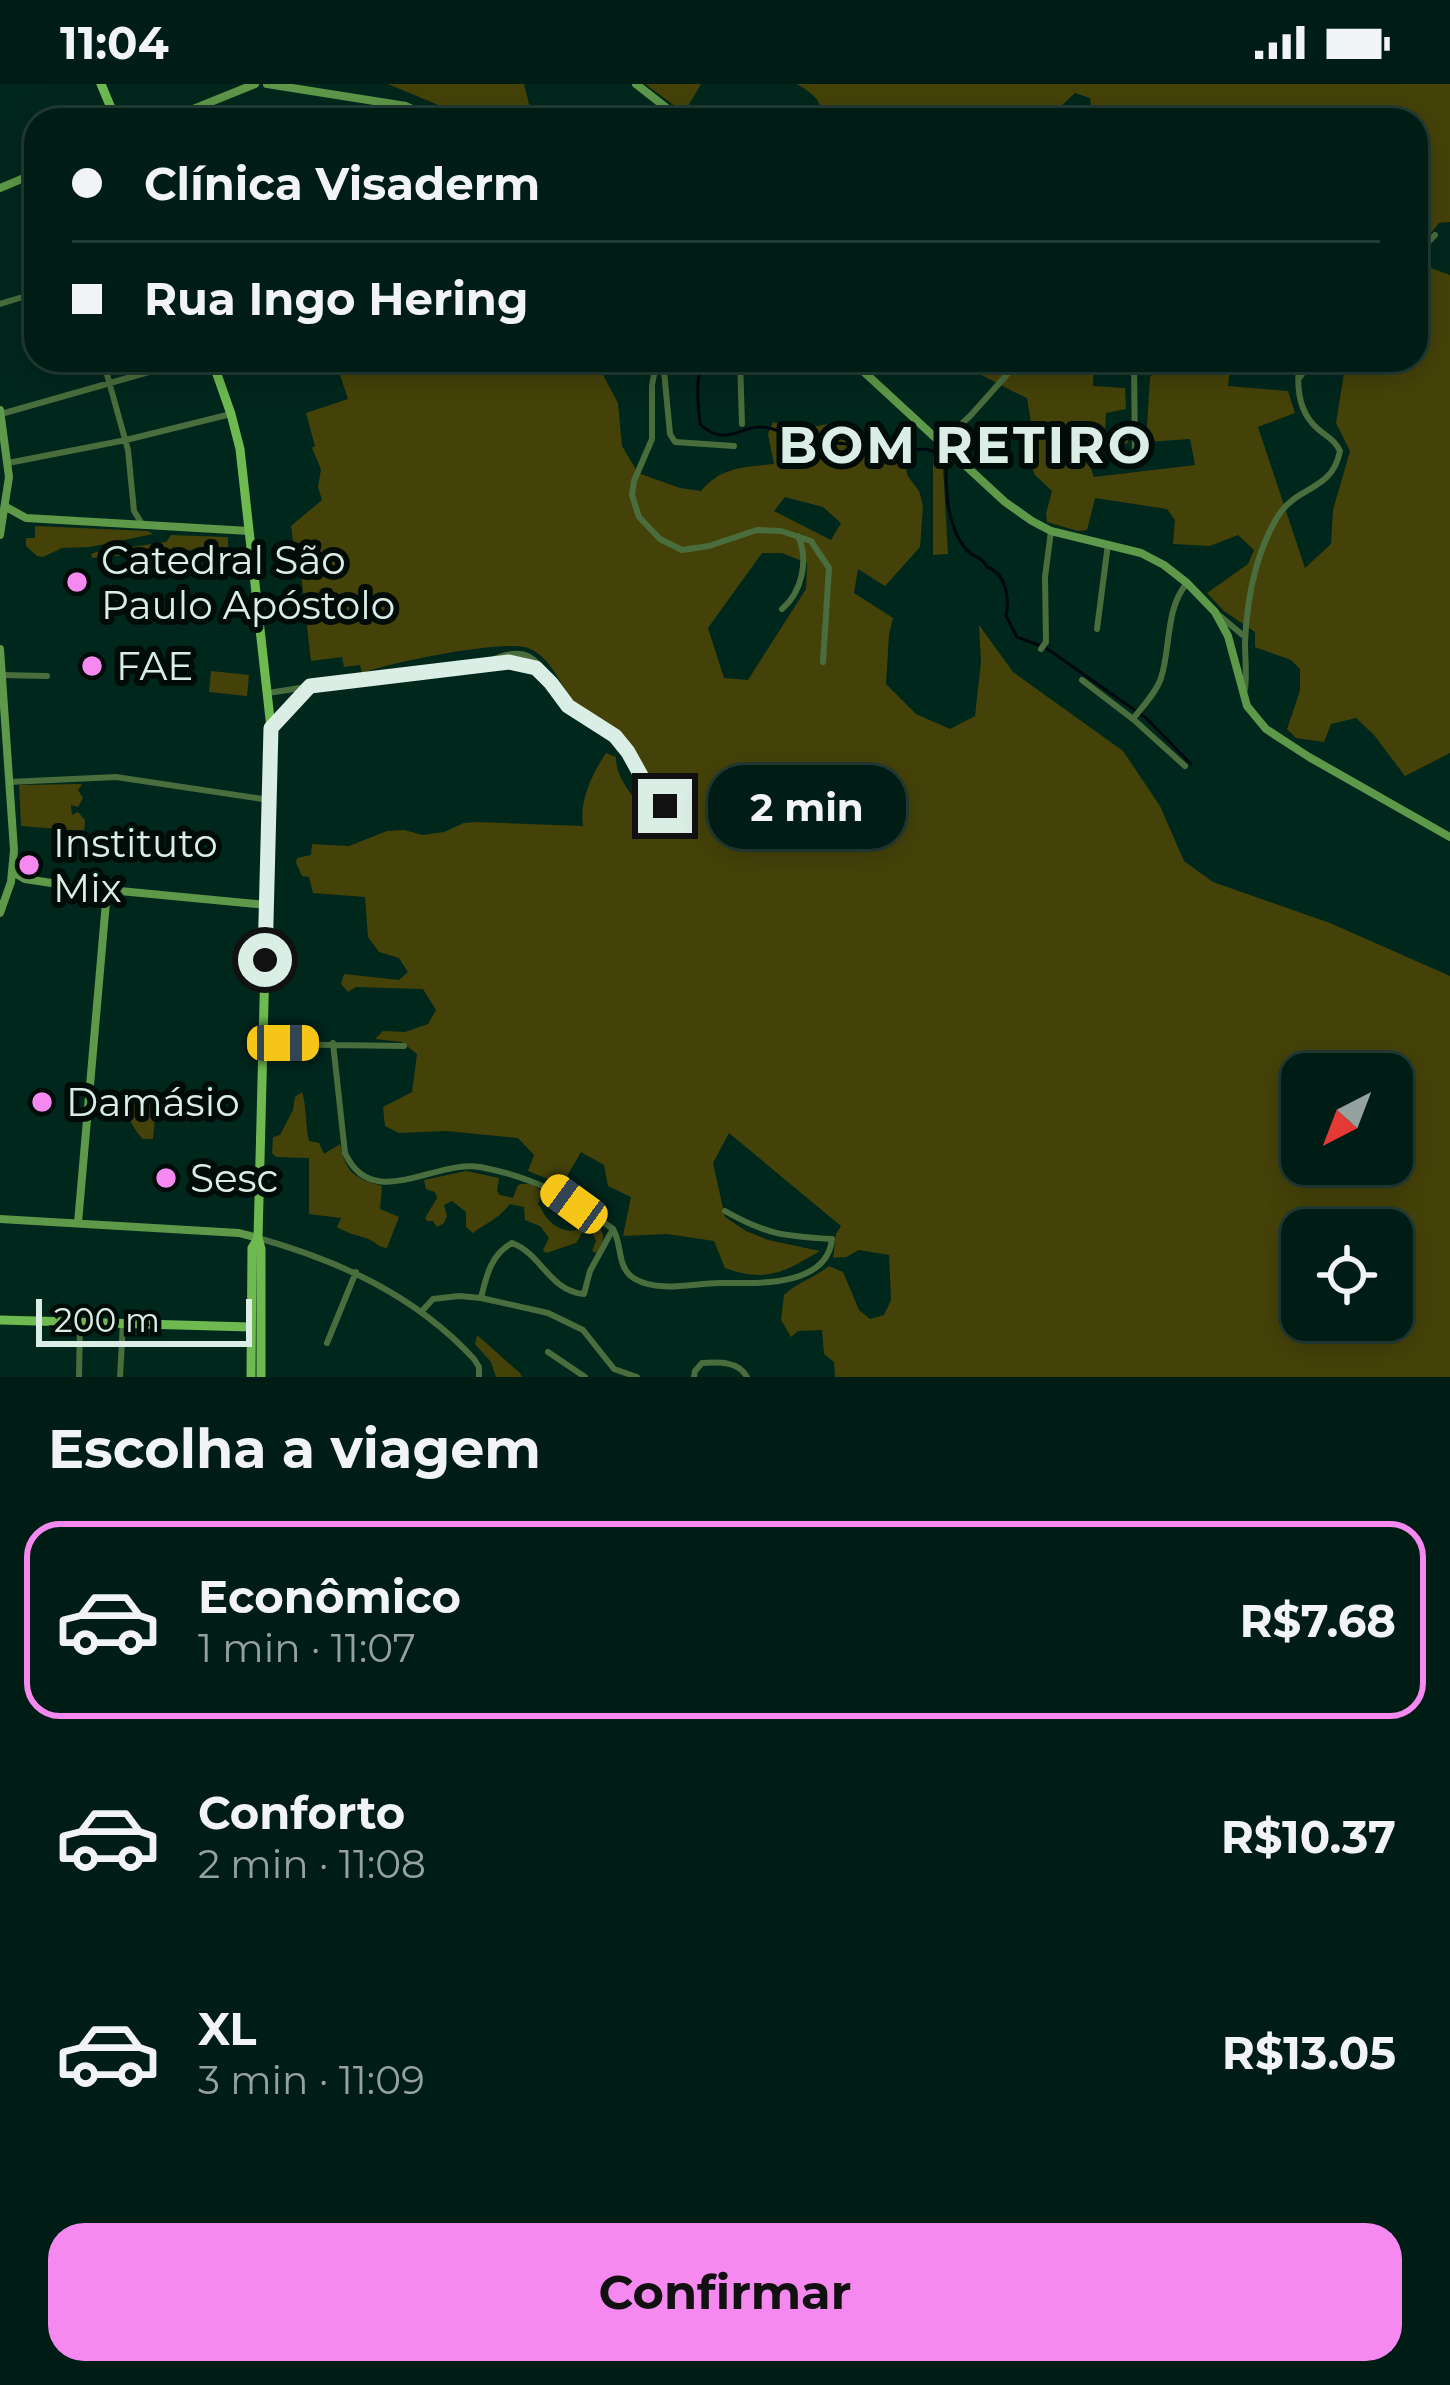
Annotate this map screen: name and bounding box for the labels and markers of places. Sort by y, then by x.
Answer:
place label: Catedral São Paulo Apóstolo [101,536,395,629]
marker: Catedral São Paulo Apóstolo [64,569,90,595]
place label: FAE [116,642,193,690]
marker: FAE [79,653,105,679]
place label: Instituto Mix [53,819,218,912]
marker: Instituto Mix [16,852,42,878]
place label: Damásio [66,1078,240,1126]
marker: Damásio [29,1089,55,1115]
place label: Sesc [190,1154,279,1202]
marker: Sesc [153,1165,179,1191]

